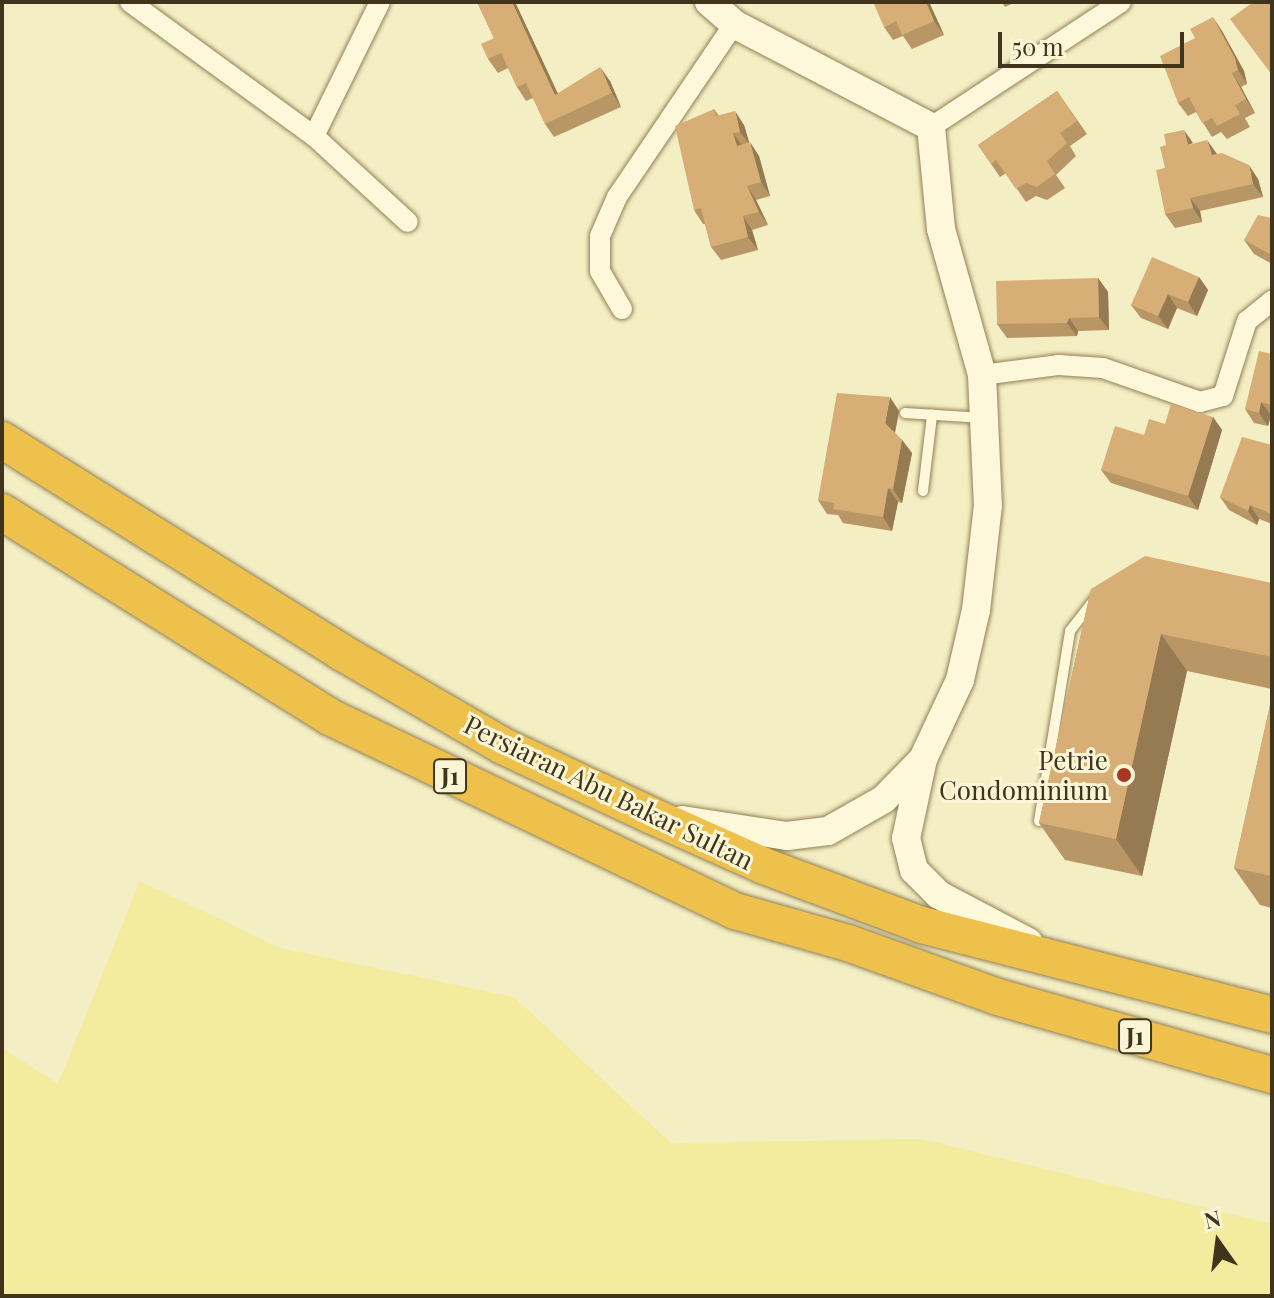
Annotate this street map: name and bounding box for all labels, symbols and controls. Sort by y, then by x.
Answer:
scale bar [1002,16,1188,66]
text: 50 m [1012,30,1064,62]
street label: Persiaran Abu Bakar Sultan [459,708,759,876]
place label: Petrie Condominium [939,744,1108,806]
road number: J1 [432,756,468,796]
marker: Petrie Condominium [1115,766,1133,784]
road number: J1 [1117,1016,1153,1056]
north arrow [1178,1202,1258,1282]
text: N [1201,1202,1224,1235]

